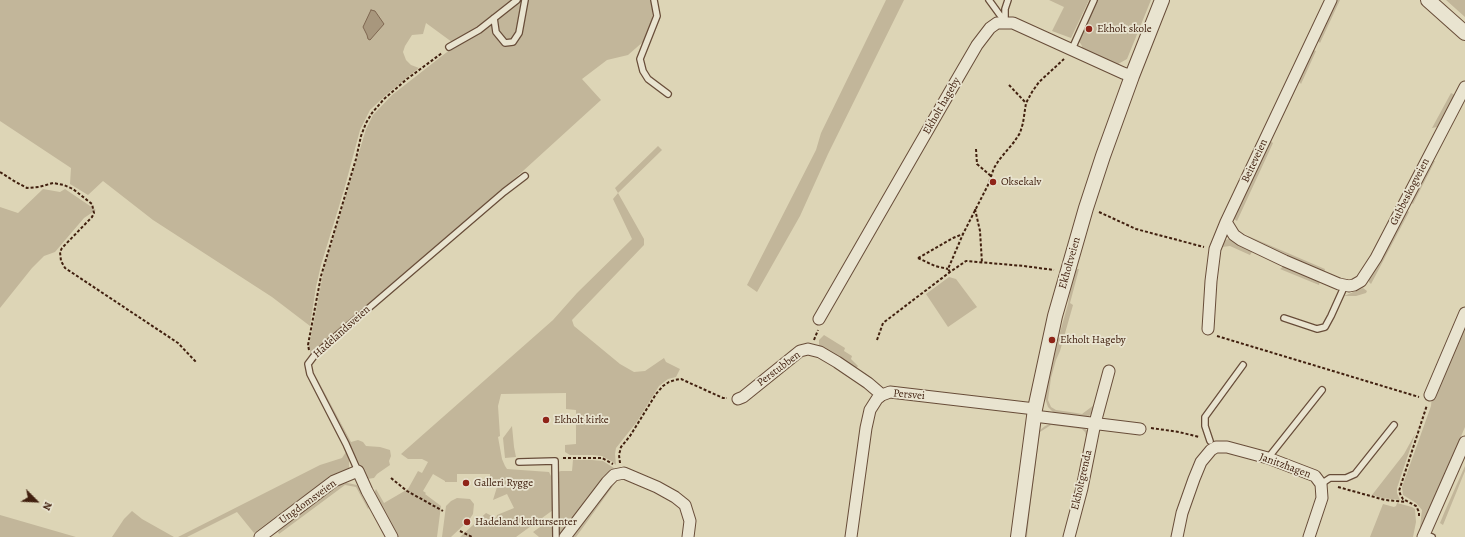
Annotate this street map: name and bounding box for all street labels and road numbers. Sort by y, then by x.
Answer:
street label: Ekholt hageby [920,75,964,137]
street label: Beiteveien [1239,137,1271,185]
street label: Gubbeskogveien [1387,156,1433,228]
street label: Ekholtveien [1056,236,1084,290]
street label: Hadelandsveien [311,303,373,361]
street label: Perstubben [755,348,803,390]
street label: Persvei [893,387,925,403]
street label: Ekholtgrenda [1069,449,1095,511]
street label: Janitzhagen [1258,451,1312,481]
street label: Ungdomsveien [277,477,339,527]

